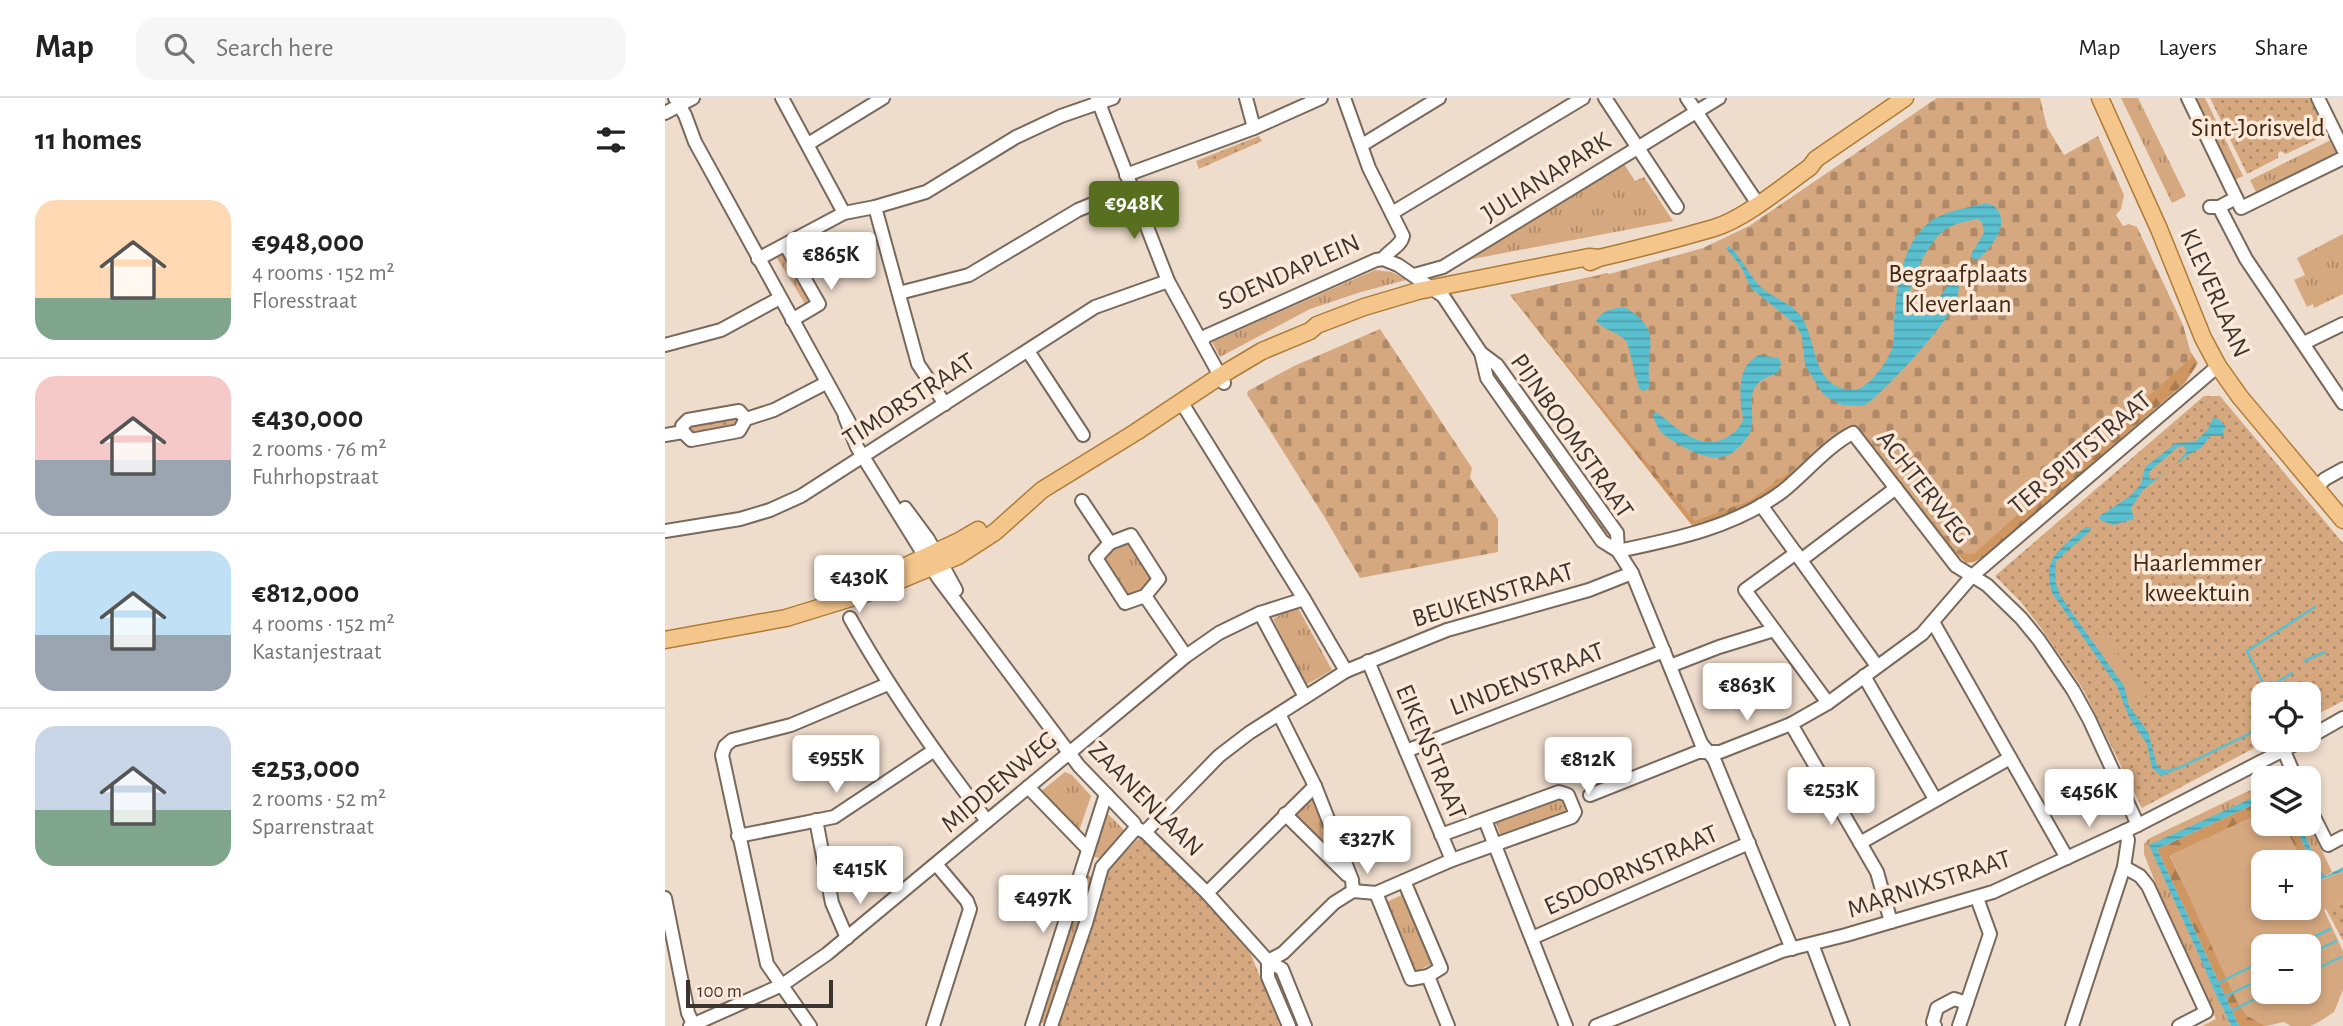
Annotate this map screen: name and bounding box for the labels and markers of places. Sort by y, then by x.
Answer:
pin: €948K [1085,181,1183,241]
pin: €865K [782,232,880,292]
pin: €430K [810,556,908,615]
pin: €863K [1698,664,1796,723]
pin: €955K [787,736,885,795]
pin: €812K [1539,738,1637,797]
pin: €253K [1782,768,1880,827]
pin: €456K [2040,770,2138,829]
pin: €327K [1318,816,1416,876]
pin: €415K [811,846,909,906]
pin: €497K [994,876,1092,935]

